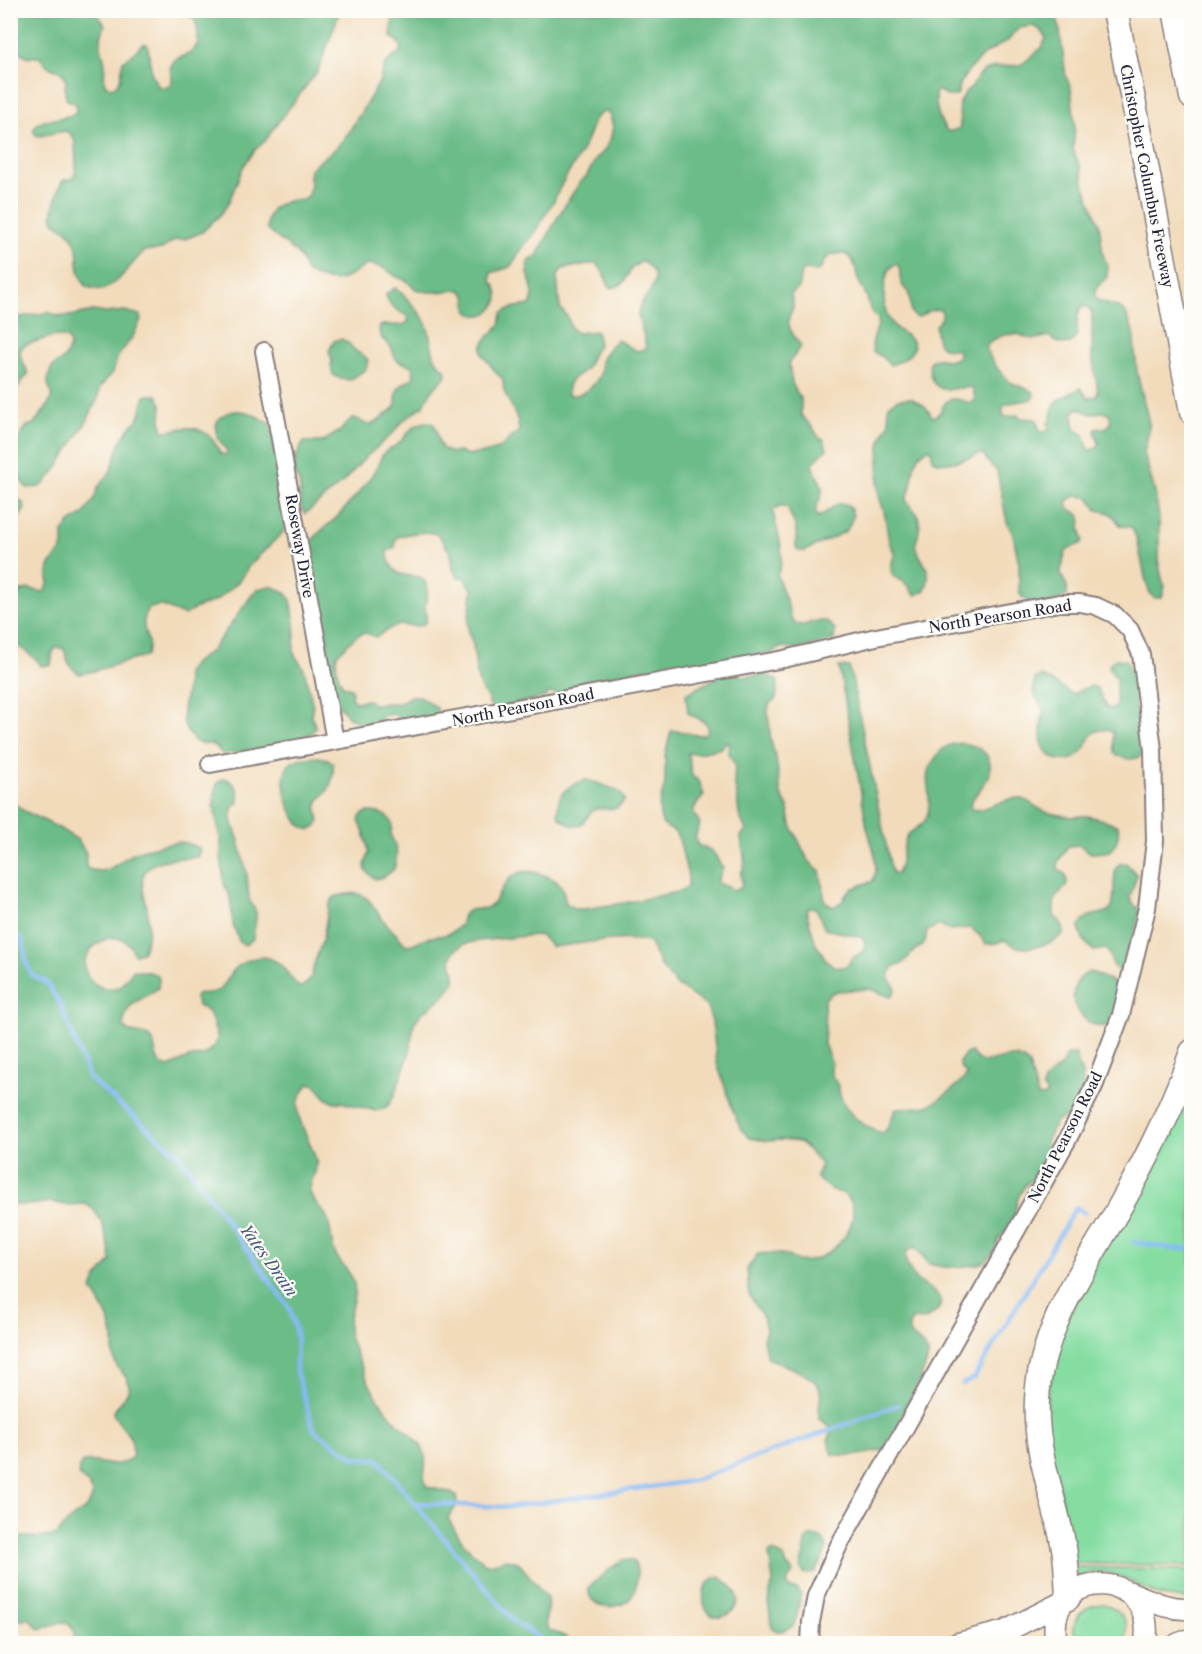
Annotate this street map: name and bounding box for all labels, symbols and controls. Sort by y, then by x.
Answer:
street label: Christopher Columbus Freeway [1116,63,1178,290]
street label: Roseway Drive [282,493,318,599]
street label: North Pearson Road [927,595,1073,637]
street label: North Pearson Road [450,684,596,730]
street label: North Pearson Road [1024,1068,1106,1206]
water label: Yates Drain [236,1220,302,1300]

